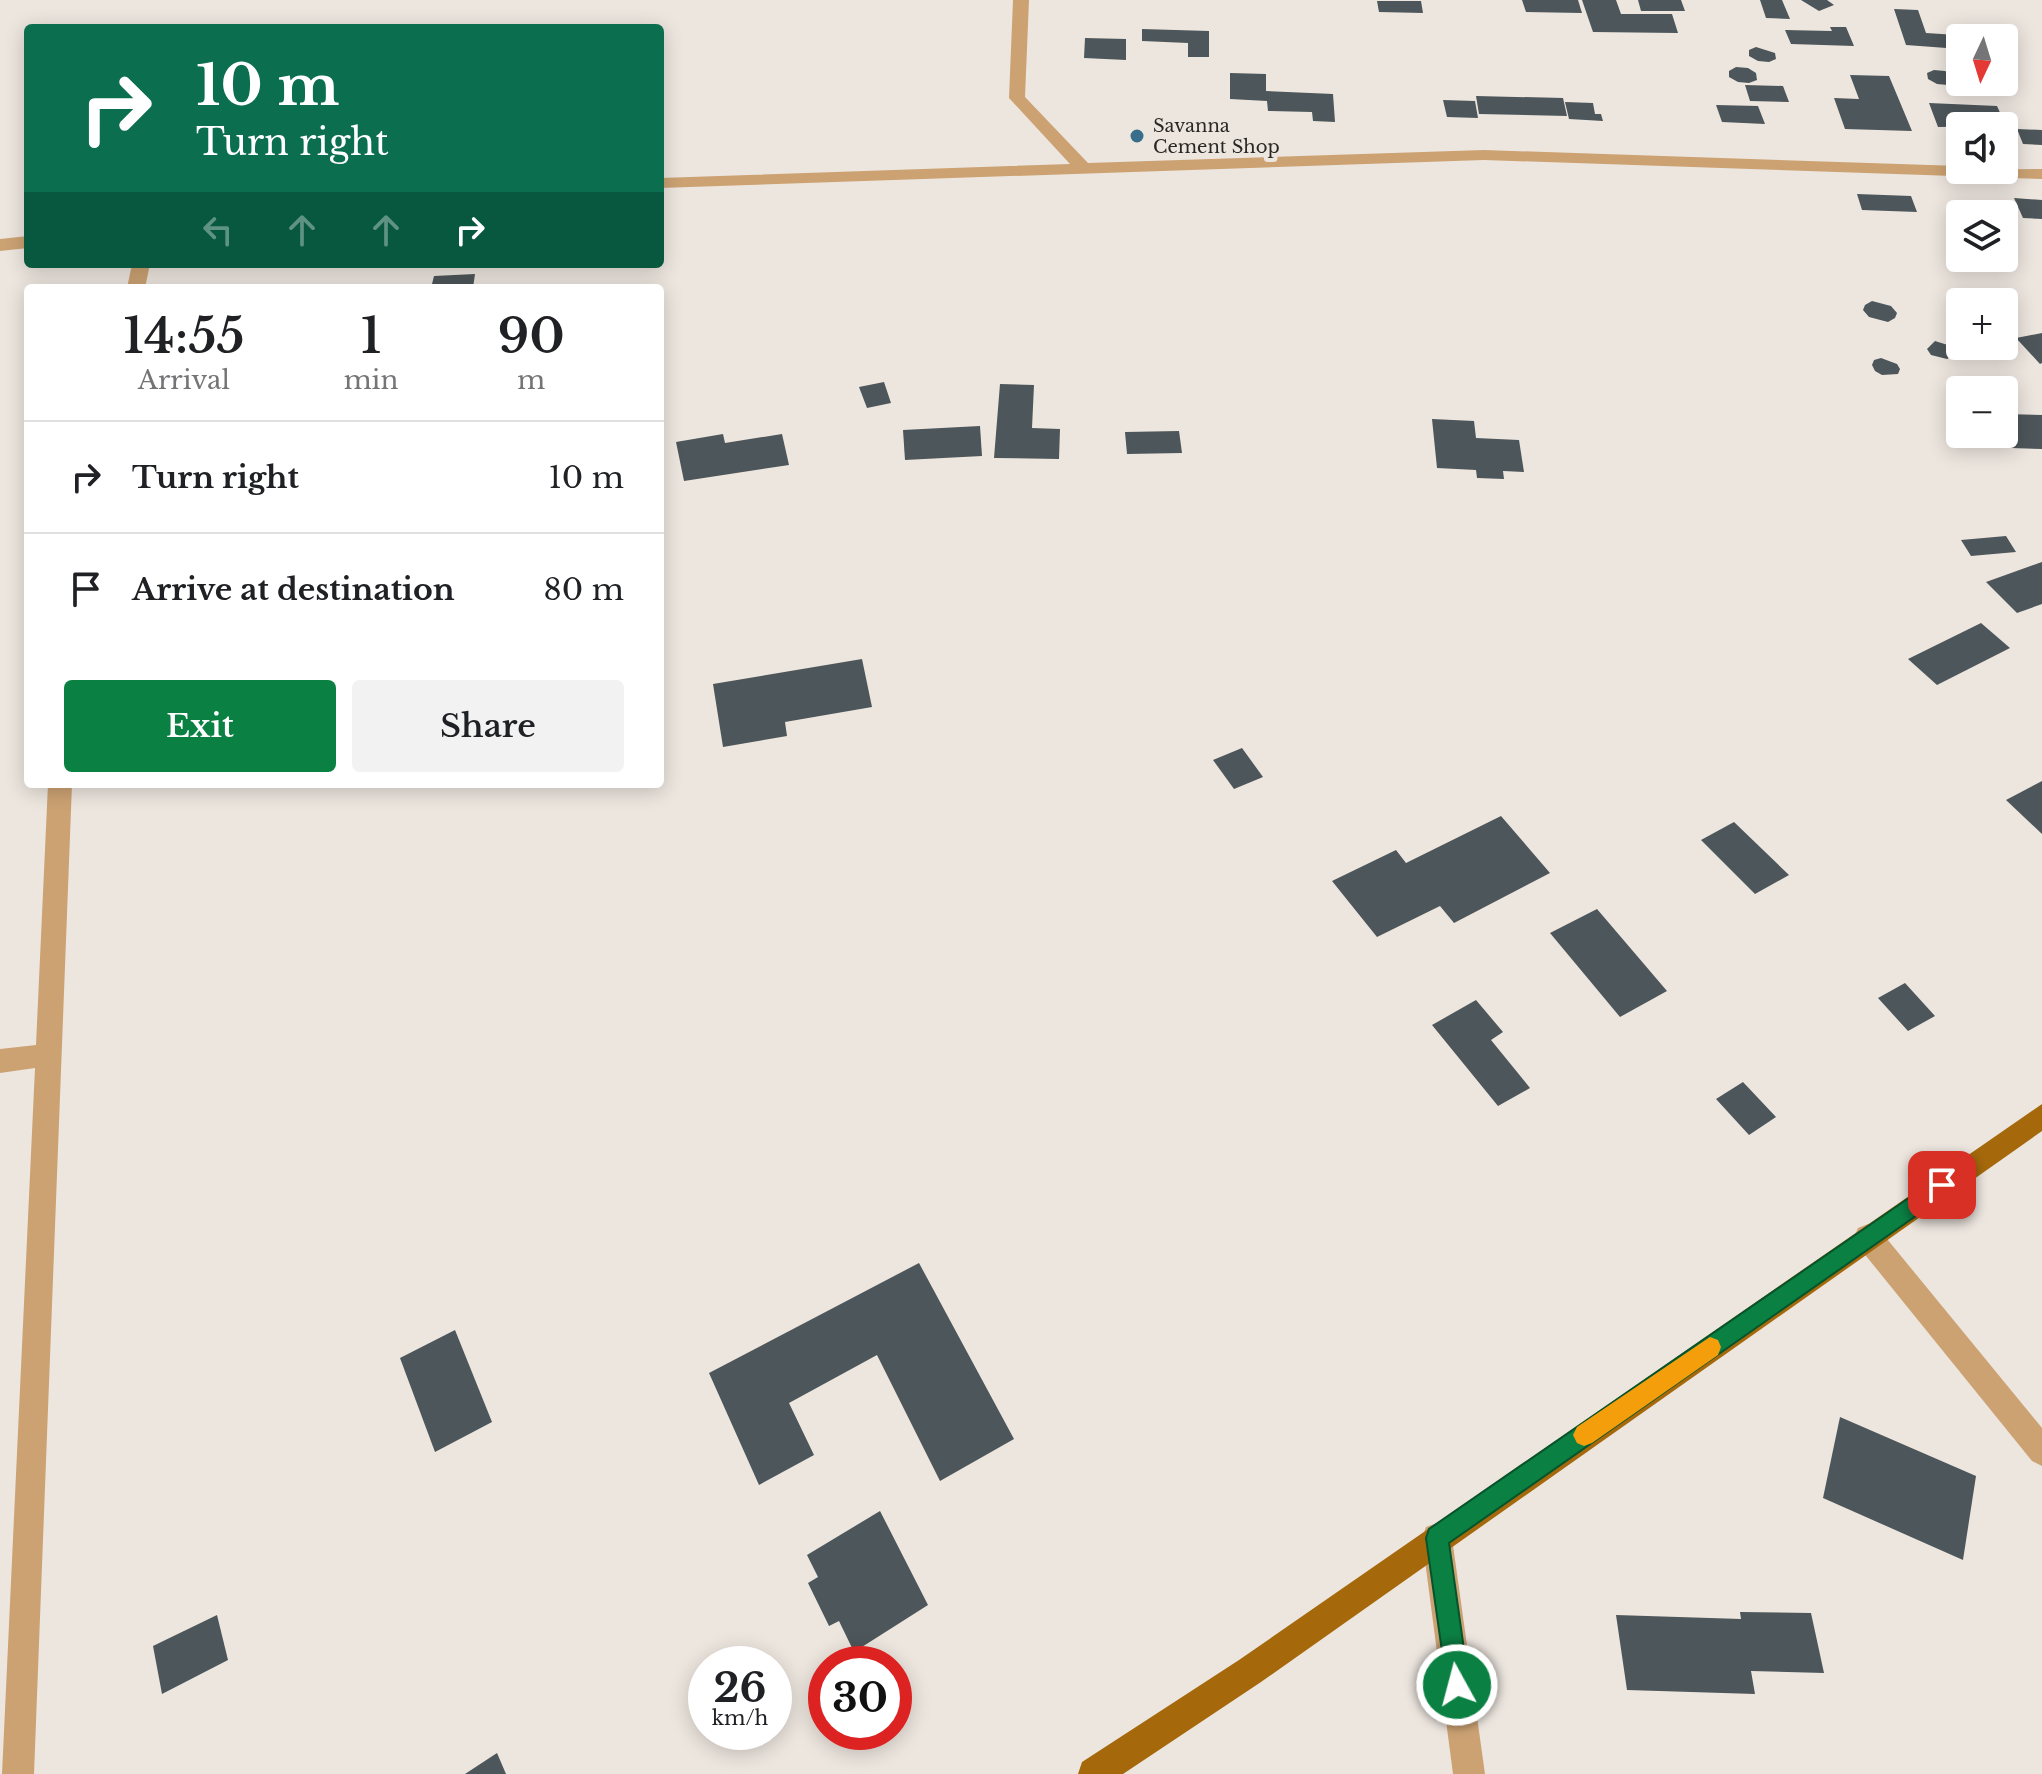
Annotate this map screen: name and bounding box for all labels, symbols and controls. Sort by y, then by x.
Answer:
north arrow [1946,24,2018,96]
map controls [1946,24,2018,448]
text: 10 m [196,51,340,120]
icon: right [64,56,168,160]
button: sound [1946,112,2018,184]
place label: Savanna Cement Shop [1153,115,1280,158]
text: Turn right [196,120,389,165]
marker: Savanna Cement Shop [1128,127,1146,145]
button: layers [1946,200,2018,272]
icon: left [196,208,240,252]
icon: ahead [280,208,324,252]
icon: ahead [364,208,408,252]
icon: right [448,208,492,252]
button: + [1946,288,2018,360]
text: 14:55 [123,306,245,366]
text: 1 [361,306,382,366]
text: 90 [497,306,565,366]
text: Arrival [138,364,230,396]
text: min [344,364,398,396]
text: m [517,364,545,396]
button: − [1946,376,2018,448]
icon: right [64,455,108,499]
text: Turn right [132,459,299,496]
text: 10 m [548,459,624,496]
icon: arrive [64,567,108,611]
text: Arrive at destination [132,571,455,608]
text: 80 m [544,571,624,608]
button: Exit [64,680,336,772]
button: Share [352,680,624,772]
pin [1908,1151,1976,1219]
icon: arrive [1920,1163,1964,1207]
position arrow [1415,1643,1499,1727]
speed limit sign: 30 [808,1646,912,1750]
text: 26 [714,1663,767,1713]
text: km/h [712,1706,768,1730]

